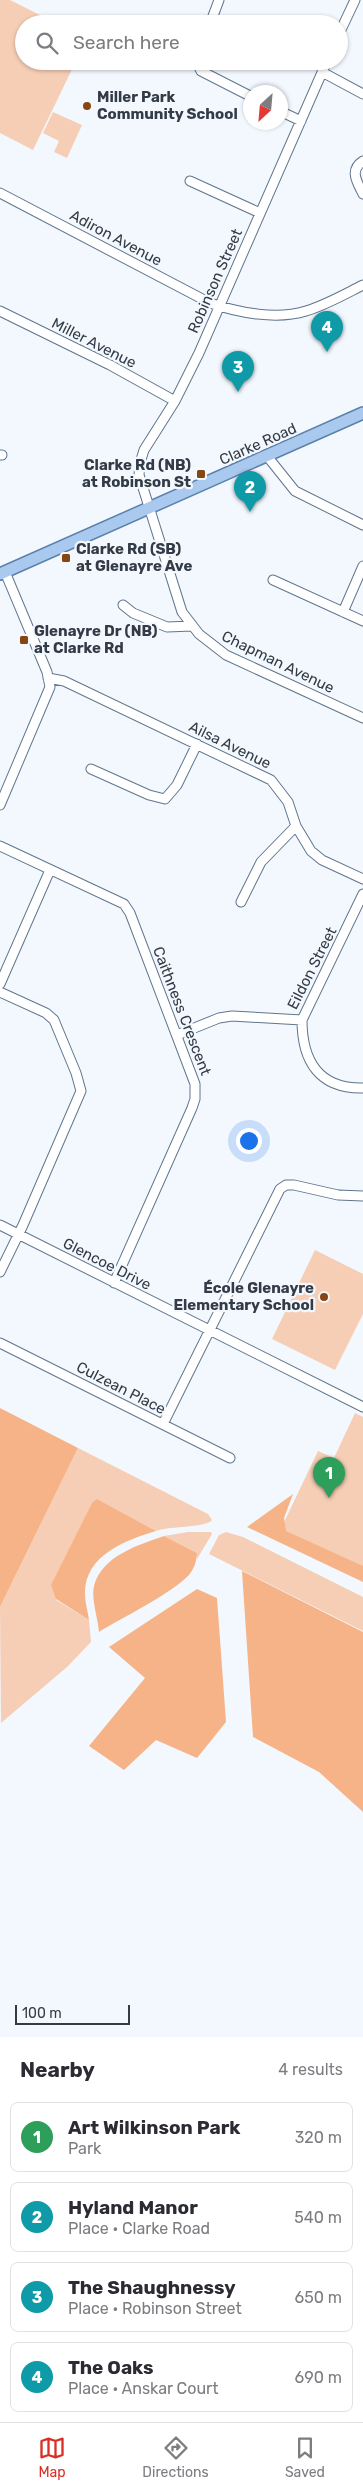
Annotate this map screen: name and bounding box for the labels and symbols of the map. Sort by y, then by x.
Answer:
north arrow [243,85,288,130]
place label: Miller Park Community School [97,88,238,123]
marker: Miller Park Community School [81,100,93,112]
street label: Adiron Avenue [67,206,165,270]
street label: Robinson Street [184,226,246,336]
pin: 4 [311,311,343,352]
street label: Miller Avenue [49,314,139,372]
pin: 3 [222,351,254,392]
street label: Clarke Road [217,419,299,469]
place label: Clarke Rd (NB) at Robinson St [82,456,191,491]
marker: Clarke Rd (NB) at Robinson St [195,468,207,480]
pin: 2 [234,471,266,512]
place label: Clarke Rd (SB) at Glenayre Ave [76,540,192,575]
marker: Clarke Rd (SB) at Glenayre Ave [60,552,72,564]
place label: Glenayre Dr (NB) at Clarke Rd [34,622,158,657]
street label: Chapman Avenue [219,627,337,697]
marker: Glenayre Dr (NB) at Clarke Rd [18,634,30,646]
street label: Ailsa Avenue [186,717,274,773]
street label: Eildon Street [284,924,341,1012]
street label: Caithness Crescent [149,944,215,1078]
your location [236,1128,262,1154]
street label: Glencoe Drive [60,1234,154,1294]
place label: École Glenayre Elementary School [173,1279,314,1314]
marker: École Glenayre Elementary School [318,1291,330,1303]
street label: Culzean Place [73,1358,169,1418]
pin: 1 [313,1457,345,1498]
scale bar [15,2002,130,2025]

